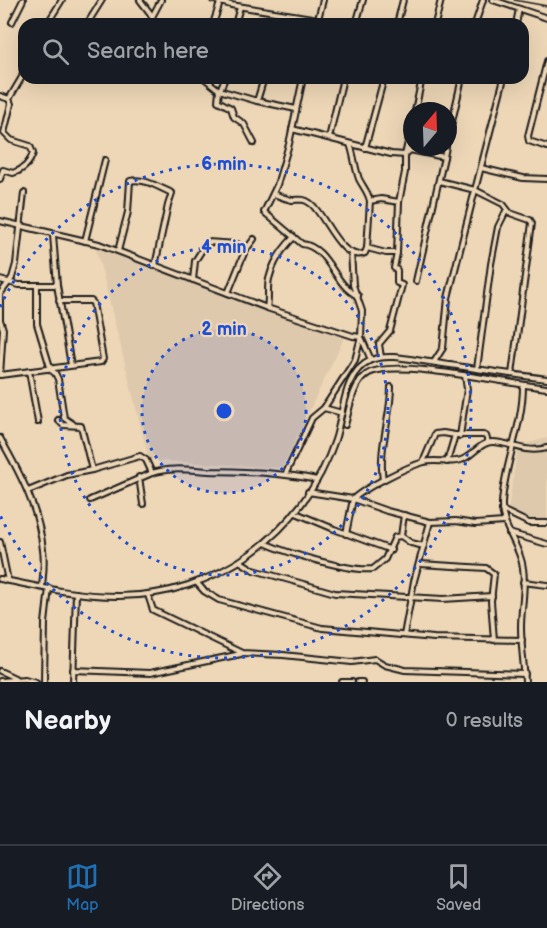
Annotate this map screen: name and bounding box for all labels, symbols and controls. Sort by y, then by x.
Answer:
search box [18,18,529,84]
icon: search [39,35,72,68]
text: Search here [87,38,209,65]
north arrow [403,102,457,156]
text: 6 min [201,154,247,175]
text: 4 min [201,237,247,258]
text: 2 min [201,319,247,340]
centre of rings [214,401,234,421]
text: Nearby [24,706,111,737]
text: 0 results [446,709,523,733]
tab: Map [66,860,99,915]
tab: Directions [231,860,304,915]
tab: Saved [436,860,481,915]

